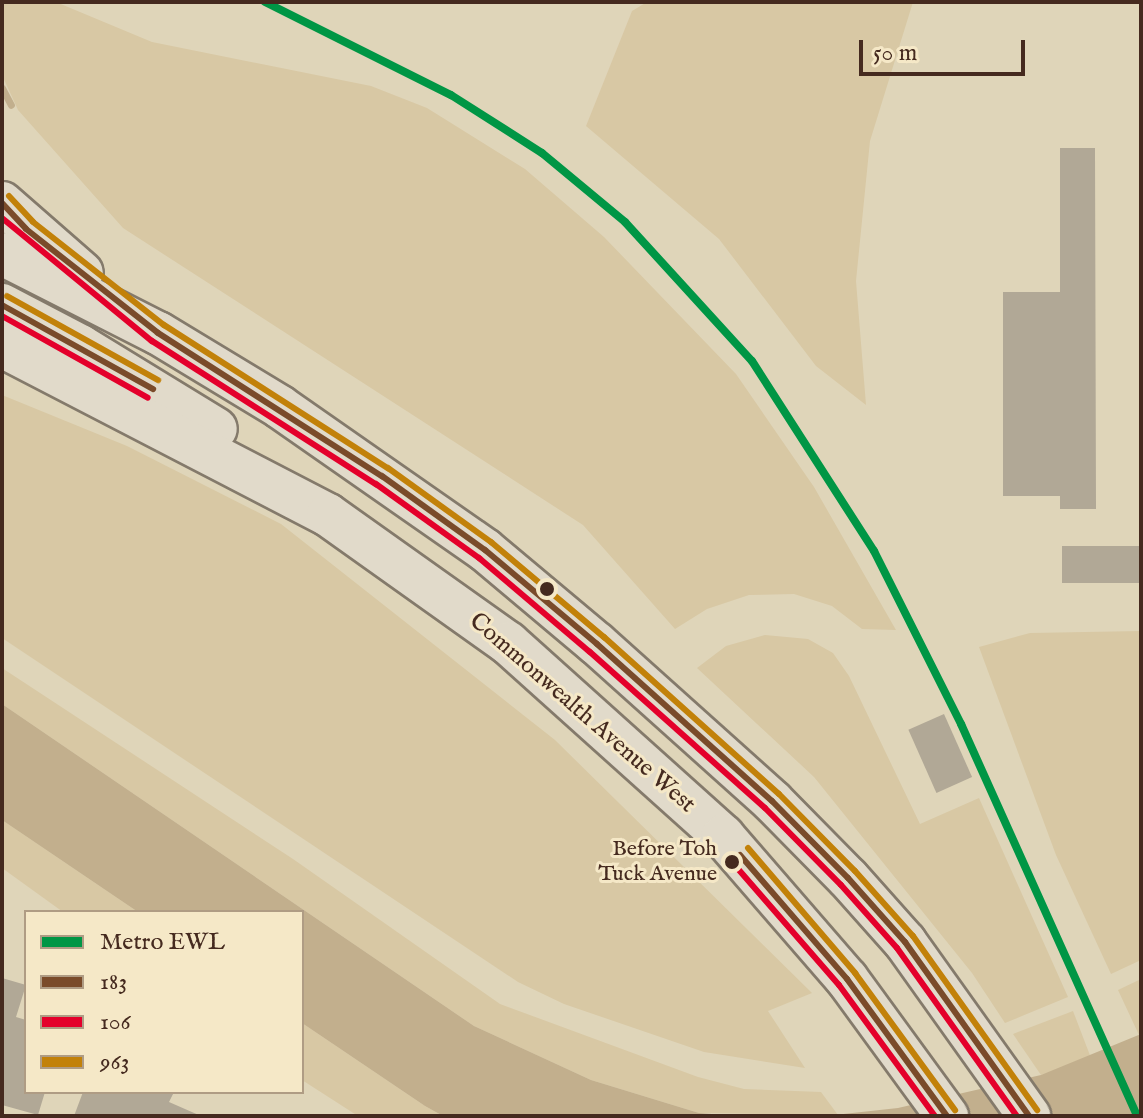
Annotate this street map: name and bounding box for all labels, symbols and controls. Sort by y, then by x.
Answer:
scale bar [863,24,1029,74]
text: 50 m [873,38,917,69]
unlabelled marker [539,581,555,597]
street label: Commonwealth Avenue West [463,607,701,819]
place label: Before Toh Tuck Avenue [598,836,717,888]
marker: Before Toh Tuck Avenue [724,854,740,870]
legend [24,910,304,1094]
text: Metro EWL [100,927,225,958]
text: 183 [100,967,127,998]
text: 106 [100,1007,131,1038]
text: 963 [100,1047,130,1078]

